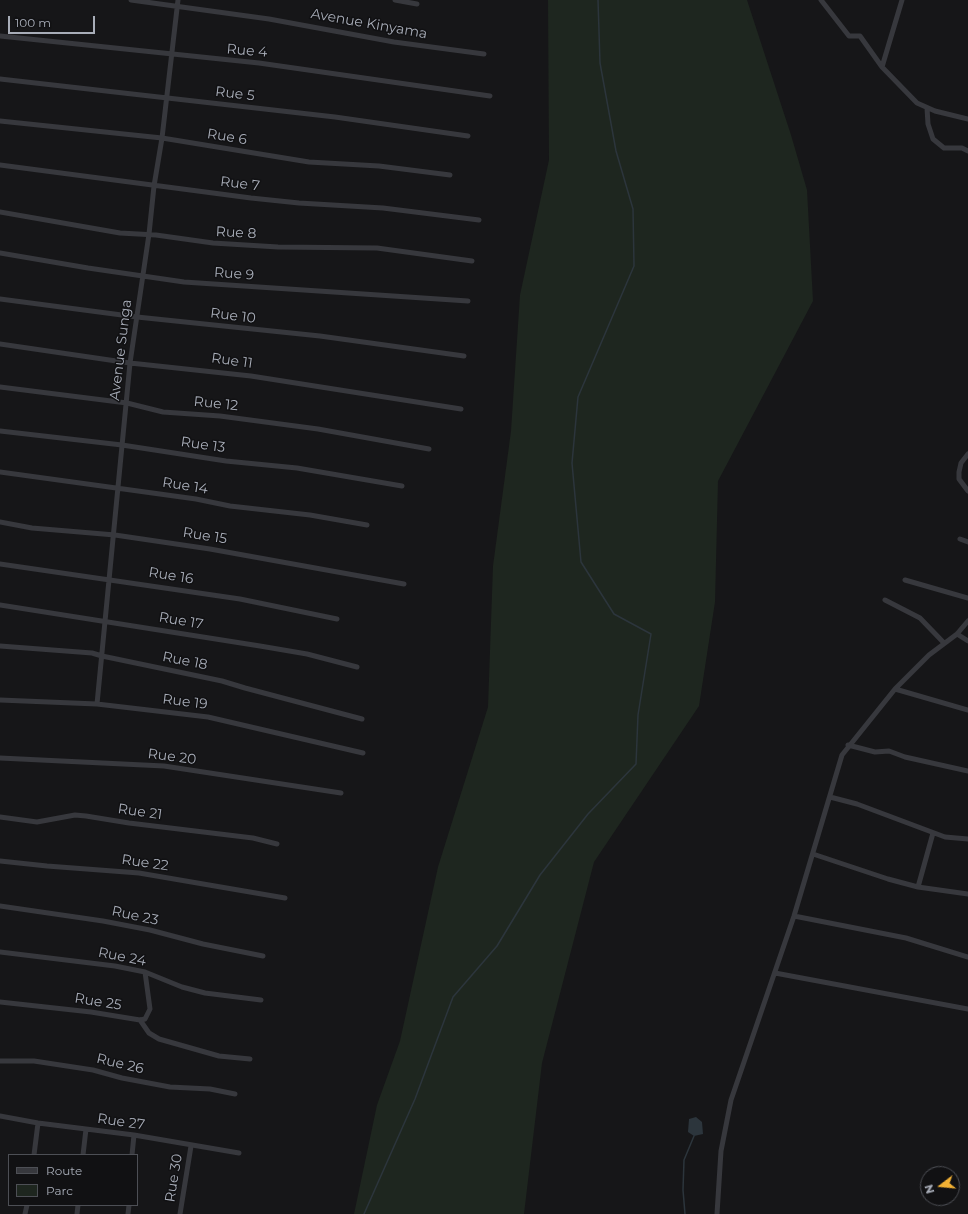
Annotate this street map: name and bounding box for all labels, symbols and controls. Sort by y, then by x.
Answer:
street label: Avenue Kinyama [309,5,429,43]
scale bar [10,8,97,34]
text: 100 m [15,15,51,30]
street label: Rue 4 [226,41,268,61]
street label: Rue 5 [214,83,256,105]
street label: Rue 6 [206,126,248,148]
street label: Rue 7 [219,173,261,195]
street label: Rue 8 [215,224,257,242]
street label: Rue 9 [213,264,255,284]
street label: Avenue Sunga [106,298,136,402]
street label: Rue 10 [209,305,257,327]
street label: Rue 11 [210,350,254,372]
street label: Rue 12 [193,393,239,415]
street label: Rue 13 [180,434,226,456]
street label: Rue 14 [161,474,209,498]
street label: Rue 15 [182,524,228,548]
street label: Rue 16 [147,564,195,588]
street label: Rue 17 [157,609,205,633]
street label: Rue 18 [161,648,209,674]
street label: Rue 19 [162,691,208,713]
street label: Rue 20 [147,746,197,768]
street label: Rue 21 [117,801,163,823]
street label: Rue 22 [120,851,170,875]
street label: Rue 23 [110,903,160,929]
street label: Rue 24 [97,944,147,970]
street label: Rue 25 [73,990,123,1014]
street label: Rue 26 [95,1050,145,1078]
street label: Rue 27 [96,1110,146,1134]
street label: Rue 30 [162,1153,186,1203]
legend [8,1154,138,1206]
text: Route [46,1163,82,1178]
north arrow [920,1166,960,1206]
text: Parc [46,1183,73,1198]
text: N [921,1183,937,1195]

